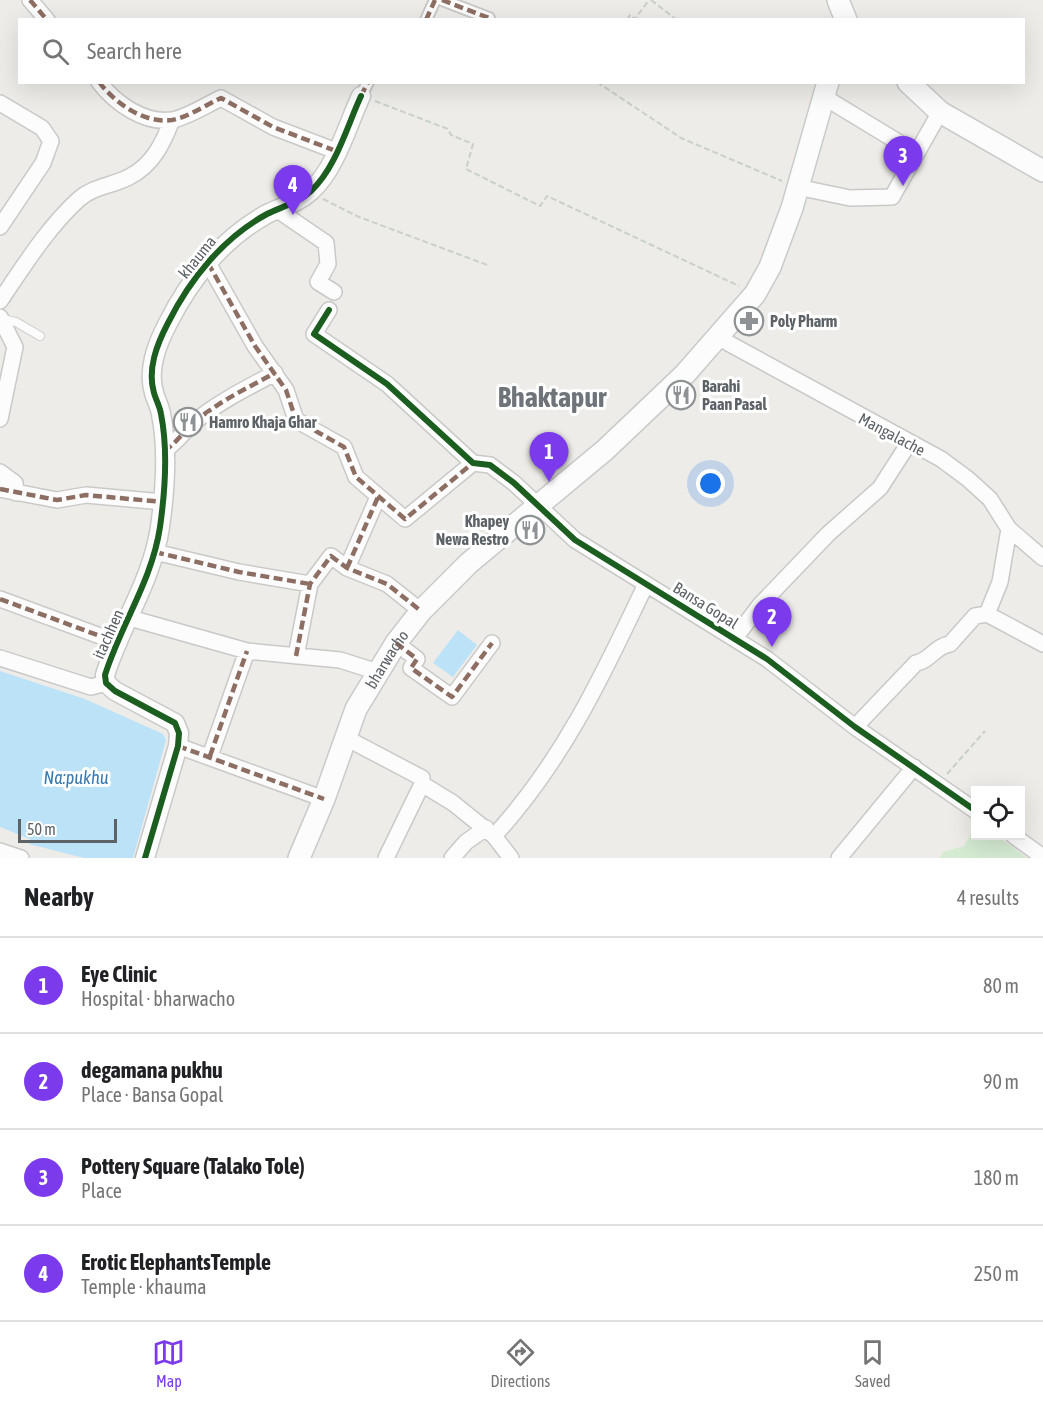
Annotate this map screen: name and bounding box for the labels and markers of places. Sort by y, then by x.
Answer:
pin: 3 [884,136,922,186]
pin: 4 [274,166,312,215]
pharmacy icon: Poly Pharm [733,305,765,337]
place label: Poly Pharm [770,312,837,330]
place label: Barahi Paan Pasal [702,377,767,413]
restaurant icon: Barahi Paan Pasal [665,379,697,411]
restaurant icon: Hamro Khaja Ghar [172,406,204,438]
place label: Hamro Khaja Ghar [209,413,317,431]
pin: 1 [530,432,568,482]
place label: Khapey Newa Restro [436,512,509,548]
restaurant icon: Khapey Newa Restro [514,514,546,546]
pin: 2 [752,598,792,647]

